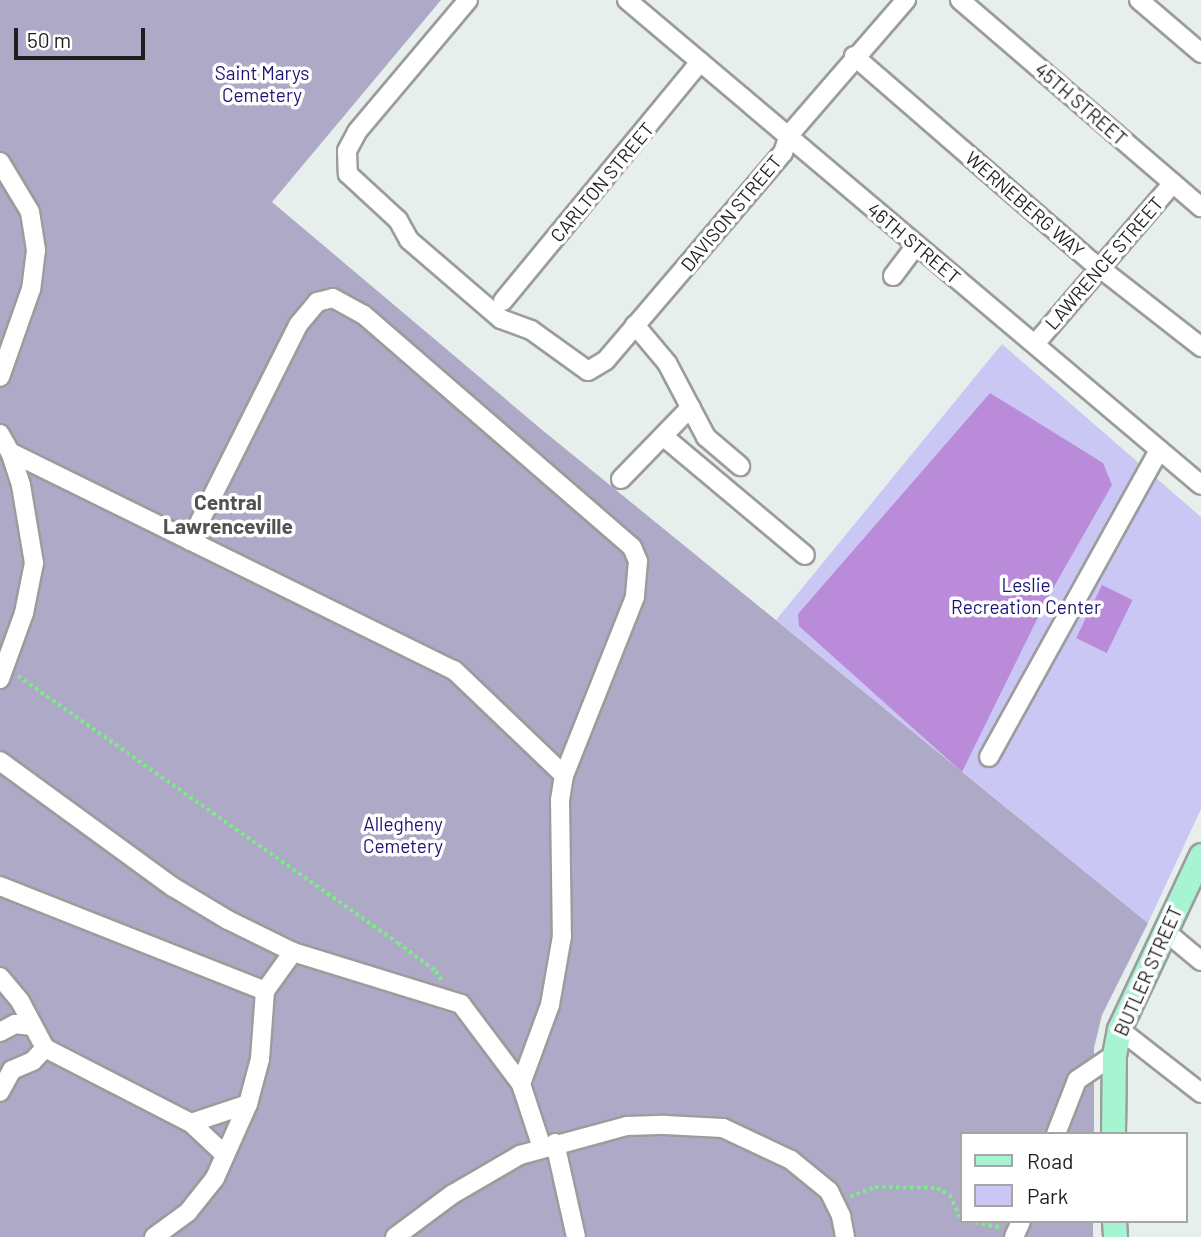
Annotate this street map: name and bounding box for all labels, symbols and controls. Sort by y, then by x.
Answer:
scale bar [18,14,149,58]
text: 50 m [27,27,71,52]
street label: 45TH STREET [1030,58,1132,150]
park label: Saint Marys Cemetery [215,62,309,106]
street label: CARLTON STREET [545,118,659,246]
street label: WERNEBERG WAY [961,146,1089,262]
street label: DAVISON STREET [676,150,786,276]
street label: LAWRENCE STREET [1040,192,1168,334]
street label: 46TH STREET [863,198,965,288]
district label: Central Lawrenceville [163,489,293,539]
park label: Leslie Recreation Center [951,574,1101,618]
park label: Allegheny Cemetery [363,813,443,857]
street label: BUTLER STREET [1109,903,1187,1039]
legend [960,1132,1187,1223]
text: Road [1027,1148,1073,1173]
text: Park [1027,1183,1068,1208]

